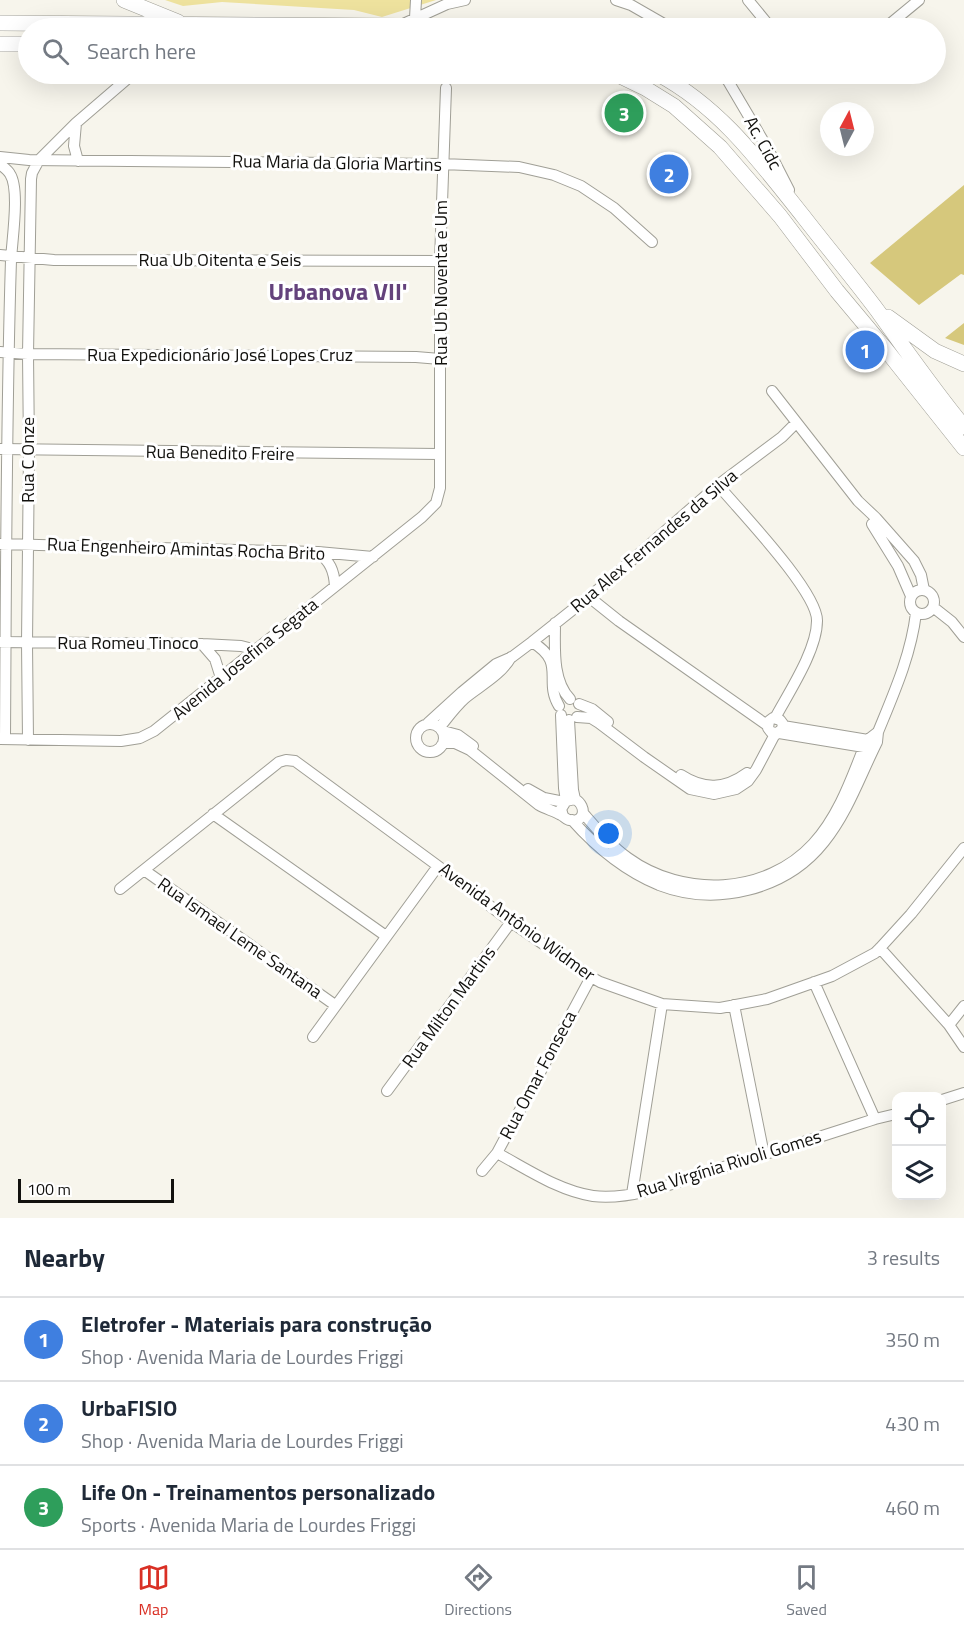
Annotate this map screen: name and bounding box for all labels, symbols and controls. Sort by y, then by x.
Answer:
search box [18,18,946,84]
text: Search here [87,34,196,68]
icon: search [39,35,72,68]
pin: 3 [604,90,644,136]
north arrow [820,102,874,156]
street label: Ac. Cidc [738,111,789,175]
street label: Rua Maria da Gloria Martins [232,147,442,178]
pin: 2 [650,152,688,196]
street label: Rua Ub Noventa e Um [427,200,454,366]
street label: Rua Ub Oitenta e Seis [139,246,301,273]
district label: Urbanova VII' [269,273,407,309]
pin: 1 [846,328,884,372]
street label: Rua Expedicionário José Lopes Cruz [87,341,353,368]
street label: Rua C Onze [14,417,41,503]
street label: Rua Benedito Freire [145,438,295,467]
street label: Rua Alex Fernandes da Silva [564,462,743,619]
street label: Rua Engenheiro Amintas Rocha Brito [46,530,326,567]
street label: Avenida Josefina Segata [166,591,324,726]
street label: Rua Romeu Tinoco [57,629,199,656]
your location [594,819,623,848]
street label: Avenida Antônio Widmer [434,856,601,988]
street label: Rua Ismael Leme Santana [152,870,328,1005]
street label: Rua Milton Martins [395,940,502,1073]
street label: Rua Omar Fonseca [492,1006,583,1144]
map controls [892,1092,946,1200]
button: locate [892,1092,946,1146]
street label: Rua Virgínia Rivoli Gomes [633,1123,825,1205]
button: layers [892,1146,946,1200]
scale bar [18,1176,174,1204]
text: 100 m [27,1177,71,1201]
text: Nearby [24,1238,105,1277]
text: 3 results [867,1242,940,1273]
text: Eletrofer - Materiais para construção [81,1307,432,1341]
text: 1 [38,1324,49,1355]
text: 350 m [885,1324,940,1355]
text: Shop · Avenida Maria de Lourdes Friggi [81,1341,404,1372]
text: UrbaFISIO [81,1391,177,1425]
text: 2 [38,1408,49,1439]
text: 430 m [885,1408,940,1439]
text: Shop · Avenida Maria de Lourdes Friggi [81,1425,404,1456]
text: Life On - Treinamentos personalizado [81,1475,435,1509]
text: 3 [38,1492,49,1523]
text: 460 m [885,1492,940,1523]
text: Sports · Avenida Maria de Lourdes Friggi [81,1509,416,1540]
tab: Map [137,1561,170,1621]
tab: Directions [444,1561,512,1621]
tab: Saved [786,1561,827,1621]

